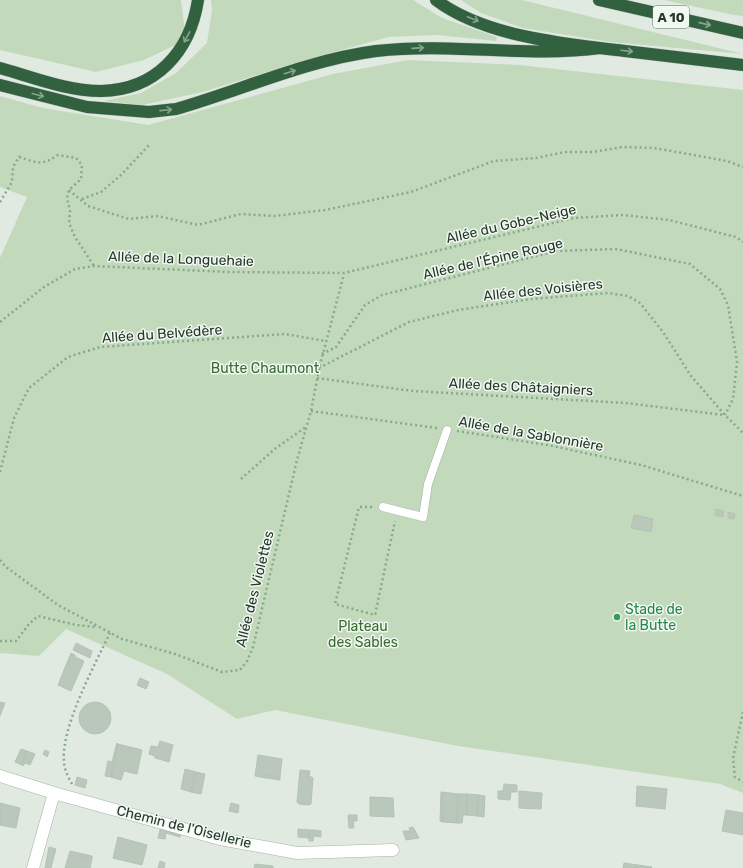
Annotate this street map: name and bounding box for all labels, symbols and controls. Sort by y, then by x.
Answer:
road number: A 10 [653,6,689,28]
one-way arrow [466,16,478,24]
one-way arrow [698,21,711,29]
one-way arrow [183,31,190,43]
one-way arrow [411,45,424,52]
one-way arrow [620,47,633,55]
one-way arrow [284,68,297,75]
one-way arrow [31,91,44,99]
one-way arrow [159,106,172,114]
street label: Allée du Gobe-Neige [444,201,578,247]
street label: Allée de l'Épine Rouge [421,234,565,283]
street label: Allée de la Longuehaie [108,248,254,270]
street label: Allée des Voisières [482,275,604,305]
street label: Allée du Belvédère [101,321,223,347]
park label: Butte Chaumont [211,360,320,377]
street label: Allée des Châtaigniers [448,375,594,399]
street label: Allée de la Sablonnière [457,413,605,455]
street label: Allée des Violettes [232,529,278,649]
place label: Stade de la Butte [625,601,683,634]
marker: Stade de la Butte [612,612,622,622]
park label: Plateau des Sables [328,618,398,651]
street label: Chemin de l'Oisellerie [115,802,253,852]

